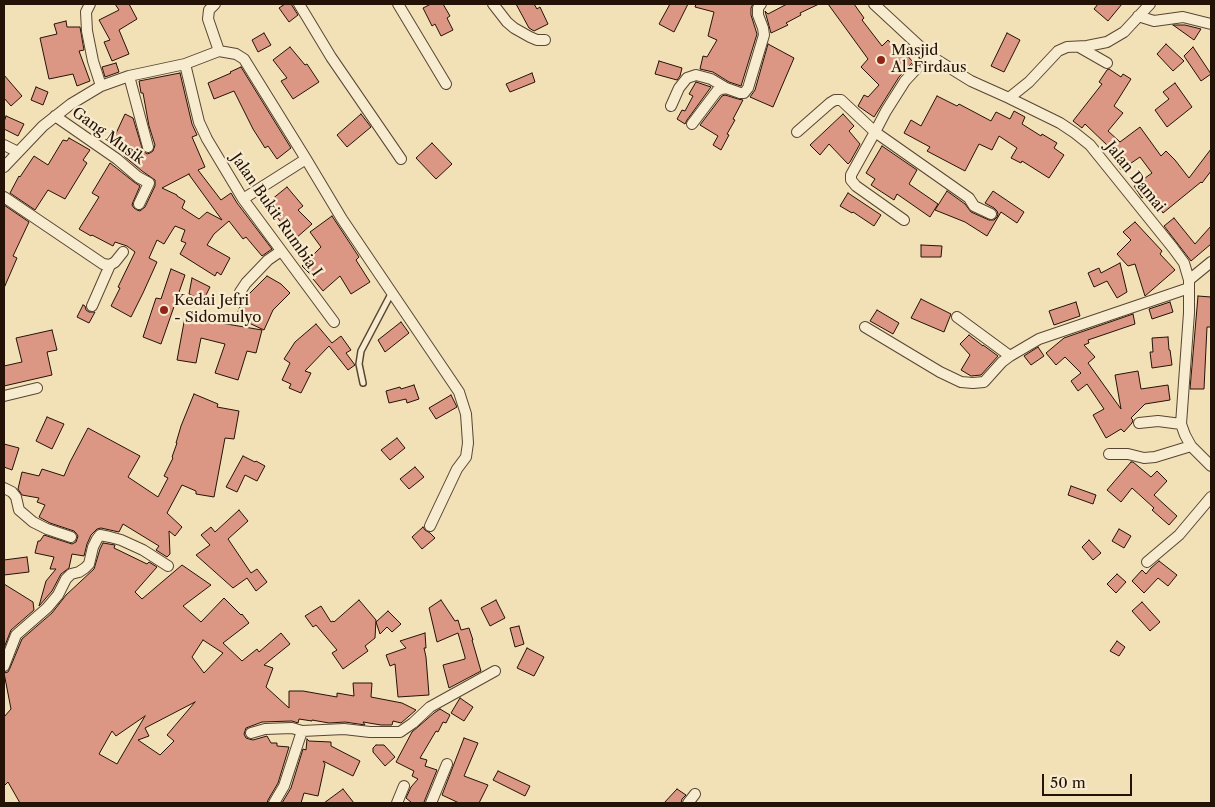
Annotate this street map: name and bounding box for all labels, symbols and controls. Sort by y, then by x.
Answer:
place label: Masjid Al-Firdaus [891,42,967,77]
marker: Masjid Al-Firdaus [875,54,887,66]
street label: Gang Musik [68,104,148,168]
street label: Jalan Damai [1101,138,1169,216]
street label: Jalan Bukit Rumbia I [227,150,325,280]
place label: Kedai Jefri - Sidomulyo [174,292,261,327]
marker: Kedai Jefri - Sidomulyo [158,304,170,316]
scale bar [1045,764,1135,796]
text: 50 m [1050,773,1086,792]

